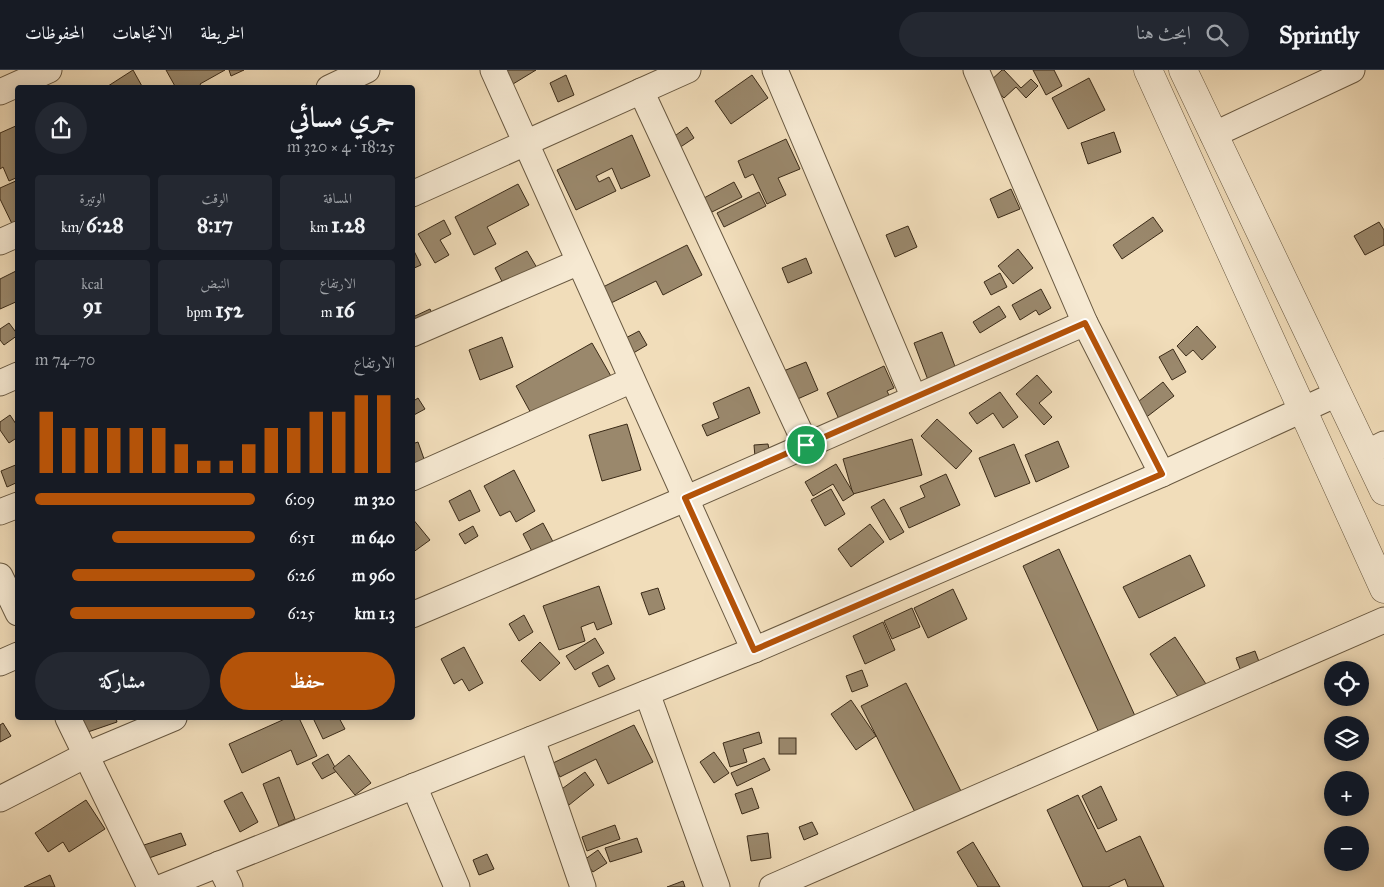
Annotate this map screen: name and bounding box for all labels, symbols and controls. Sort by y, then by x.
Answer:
search box [899,12,1249,57]
text: Sprintly [1279,20,1359,50]
text: ابحث هنا [1136,21,1191,44]
icon: search [1203,21,1231,49]
text: المحفوظات [25,22,84,44]
text: الاتجاهات [112,22,172,44]
text: الخريطة [200,22,244,44]
text: جري مسائي [289,100,395,135]
button: share [35,102,87,154]
text: 18:25 · 4 × 320 m [287,137,395,156]
text: الوتيرة [79,190,105,207]
text: الوقت [202,190,228,207]
text: المسافة [323,190,352,207]
text: 6:28 [86,212,124,238]
text: 8:17 [197,212,233,238]
text: 1.28 [331,212,365,238]
text: /km [61,219,86,236]
text: km [310,219,331,236]
text: النبض [201,275,229,292]
text: الارتفاع [320,275,356,292]
text: kcal [81,276,103,293]
text: 91 [83,293,102,319]
text: 152 [215,297,243,323]
text: 16 [336,297,355,323]
text: bpm [187,304,215,321]
text: m [321,304,336,321]
text: 70–74 m [35,350,95,369]
text: الارتفاع [353,353,395,372]
pin [785,424,827,466]
icon: arrive [792,431,820,459]
text: 6:09 [285,490,315,509]
text: 320 m [354,490,395,509]
text: 6:51 [289,528,315,547]
text: 640 m [352,528,395,547]
text: 6:26 [287,566,315,585]
text: 960 m [352,566,395,585]
text: 6:25 [288,604,315,623]
text: 1.3 km [355,604,395,623]
button: مشاركة [35,652,210,710]
button: حفظ [220,652,395,710]
map controls [1324,661,1369,871]
button: locate [1324,661,1369,706]
button: layers [1324,716,1369,761]
button: + [1324,771,1369,816]
button: − [1324,826,1369,871]

